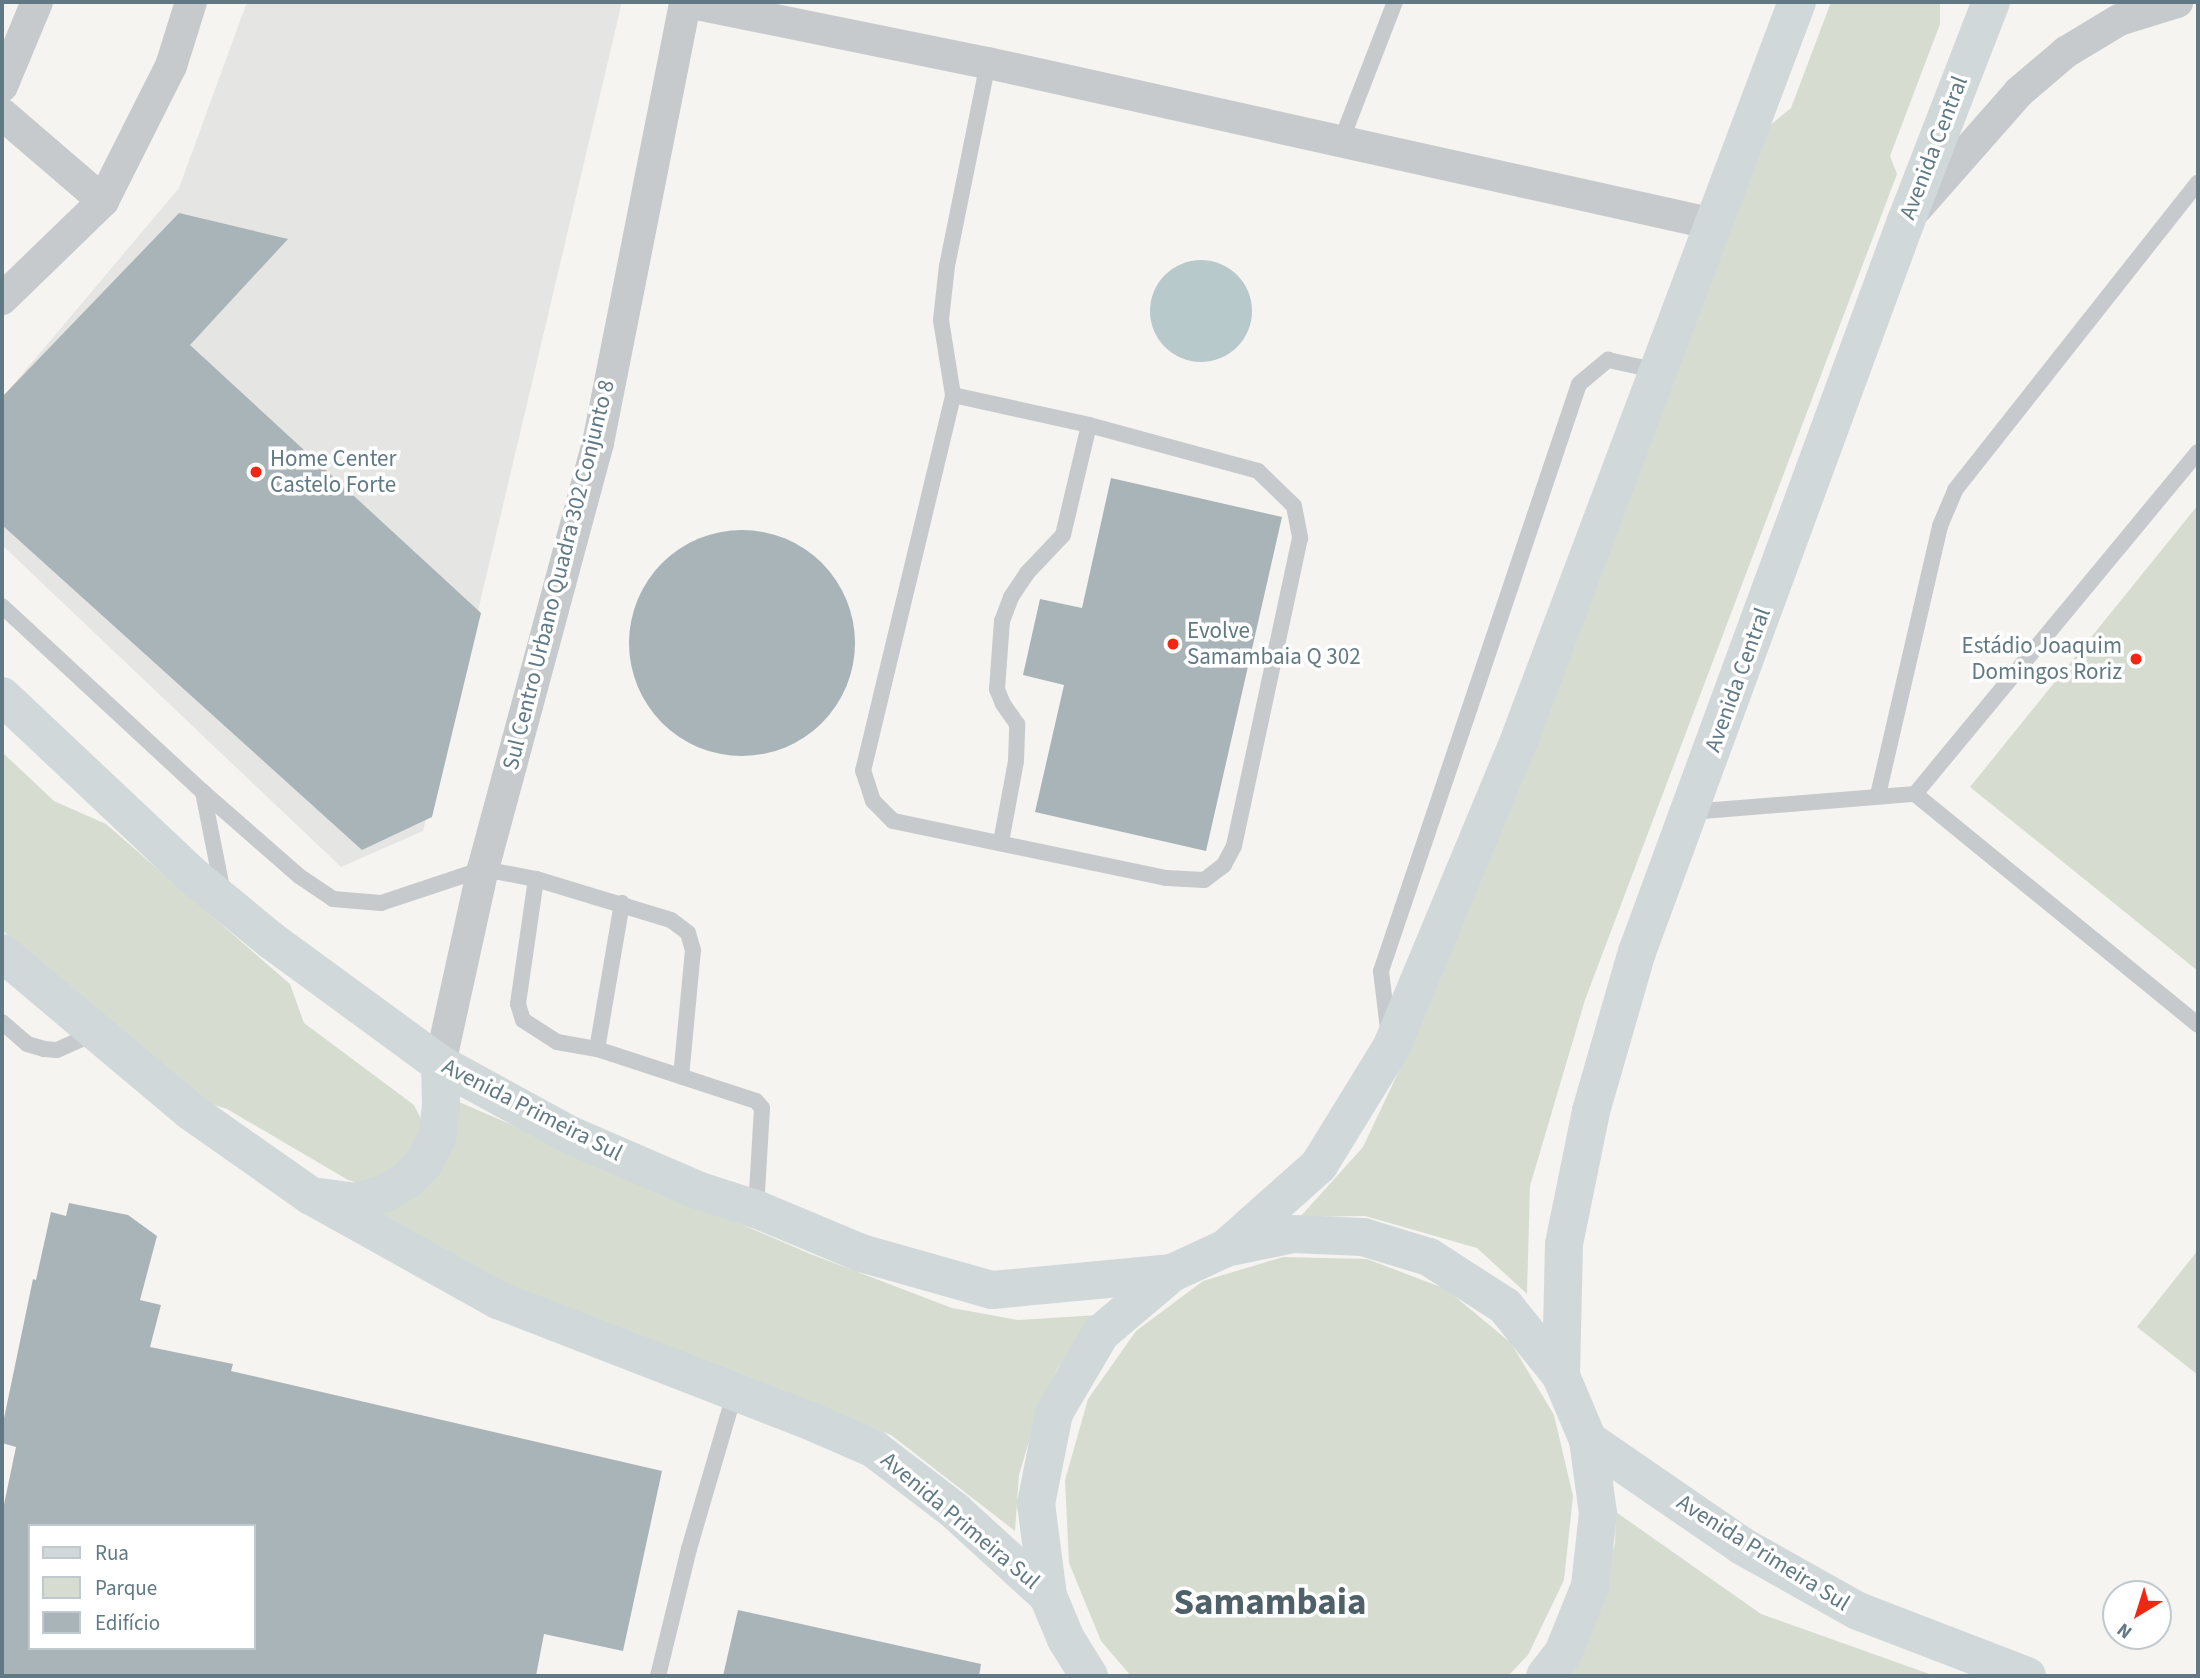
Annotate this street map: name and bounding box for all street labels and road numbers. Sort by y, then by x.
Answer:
street label: Avenida Central [1894,72,1974,224]
street label: Sul Centro Urbano Quadra 302 Conjunto 8 [497,377,621,773]
street label: Avenida Central [1699,604,1777,756]
street label: Avenida Primeira Sul [437,1053,627,1167]
street label: Avenida Primeira Sul [875,1447,1045,1595]
street label: Avenida Primeira Sul [1671,1489,1855,1617]

